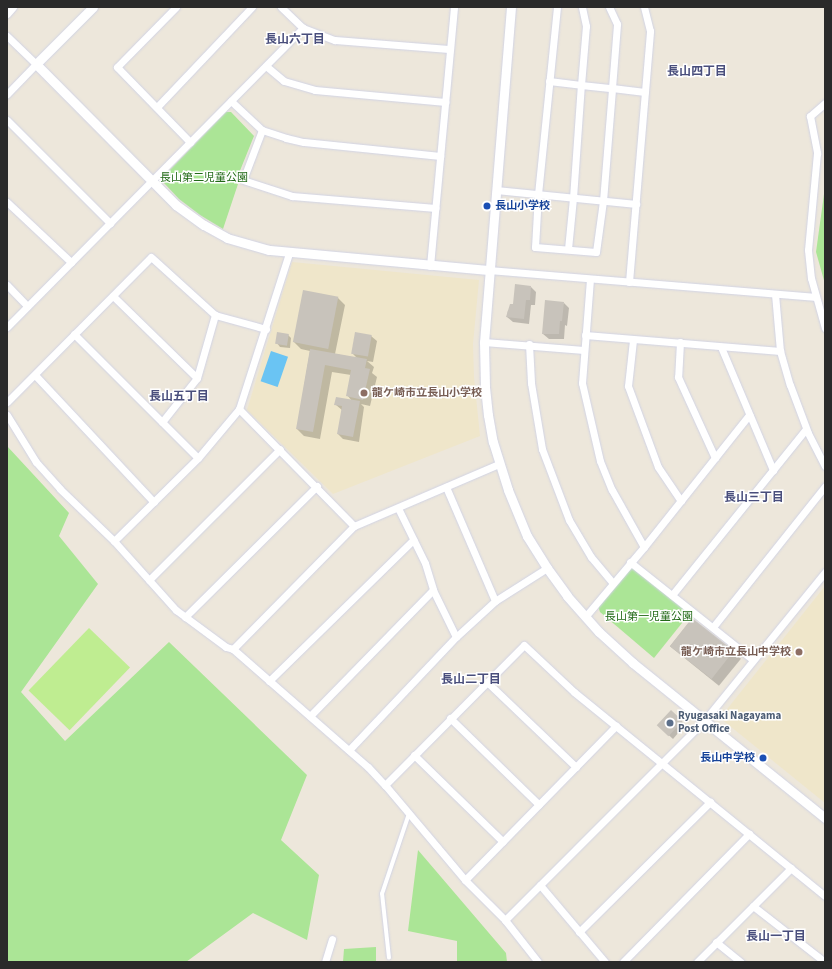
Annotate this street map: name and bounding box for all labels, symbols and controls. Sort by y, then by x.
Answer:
district label: 長山六丁目 [265,33,325,47]
district label: 長山四丁目 [667,65,727,79]
park label: 長山第二児童公園 [160,171,248,185]
place label: 長山小学校 [495,199,550,213]
marker: 長山小学校 [482,201,492,211]
place label: 龍ケ崎市立長山小学校 [372,386,482,400]
marker: 龍ケ崎市立長山小学校 [359,388,369,398]
district label: 長山五丁目 [149,390,209,404]
district label: 長山三丁目 [724,491,784,505]
park label: 長山第一児童公園 [605,610,693,624]
place label: 龍ケ崎市立長山中学校 [681,645,791,659]
marker: 龍ケ崎市立長山中学校 [794,647,804,657]
district label: 長山二丁目 [441,673,501,687]
place label: Ryugasaki Nagayama Post Office [678,710,781,736]
marker: Ryugasaki Nagayama Post Office [665,718,675,728]
place label: 長山中学校 [700,751,755,765]
marker: 長山中学校 [758,753,768,763]
district label: 長山一丁目 [746,930,806,944]

